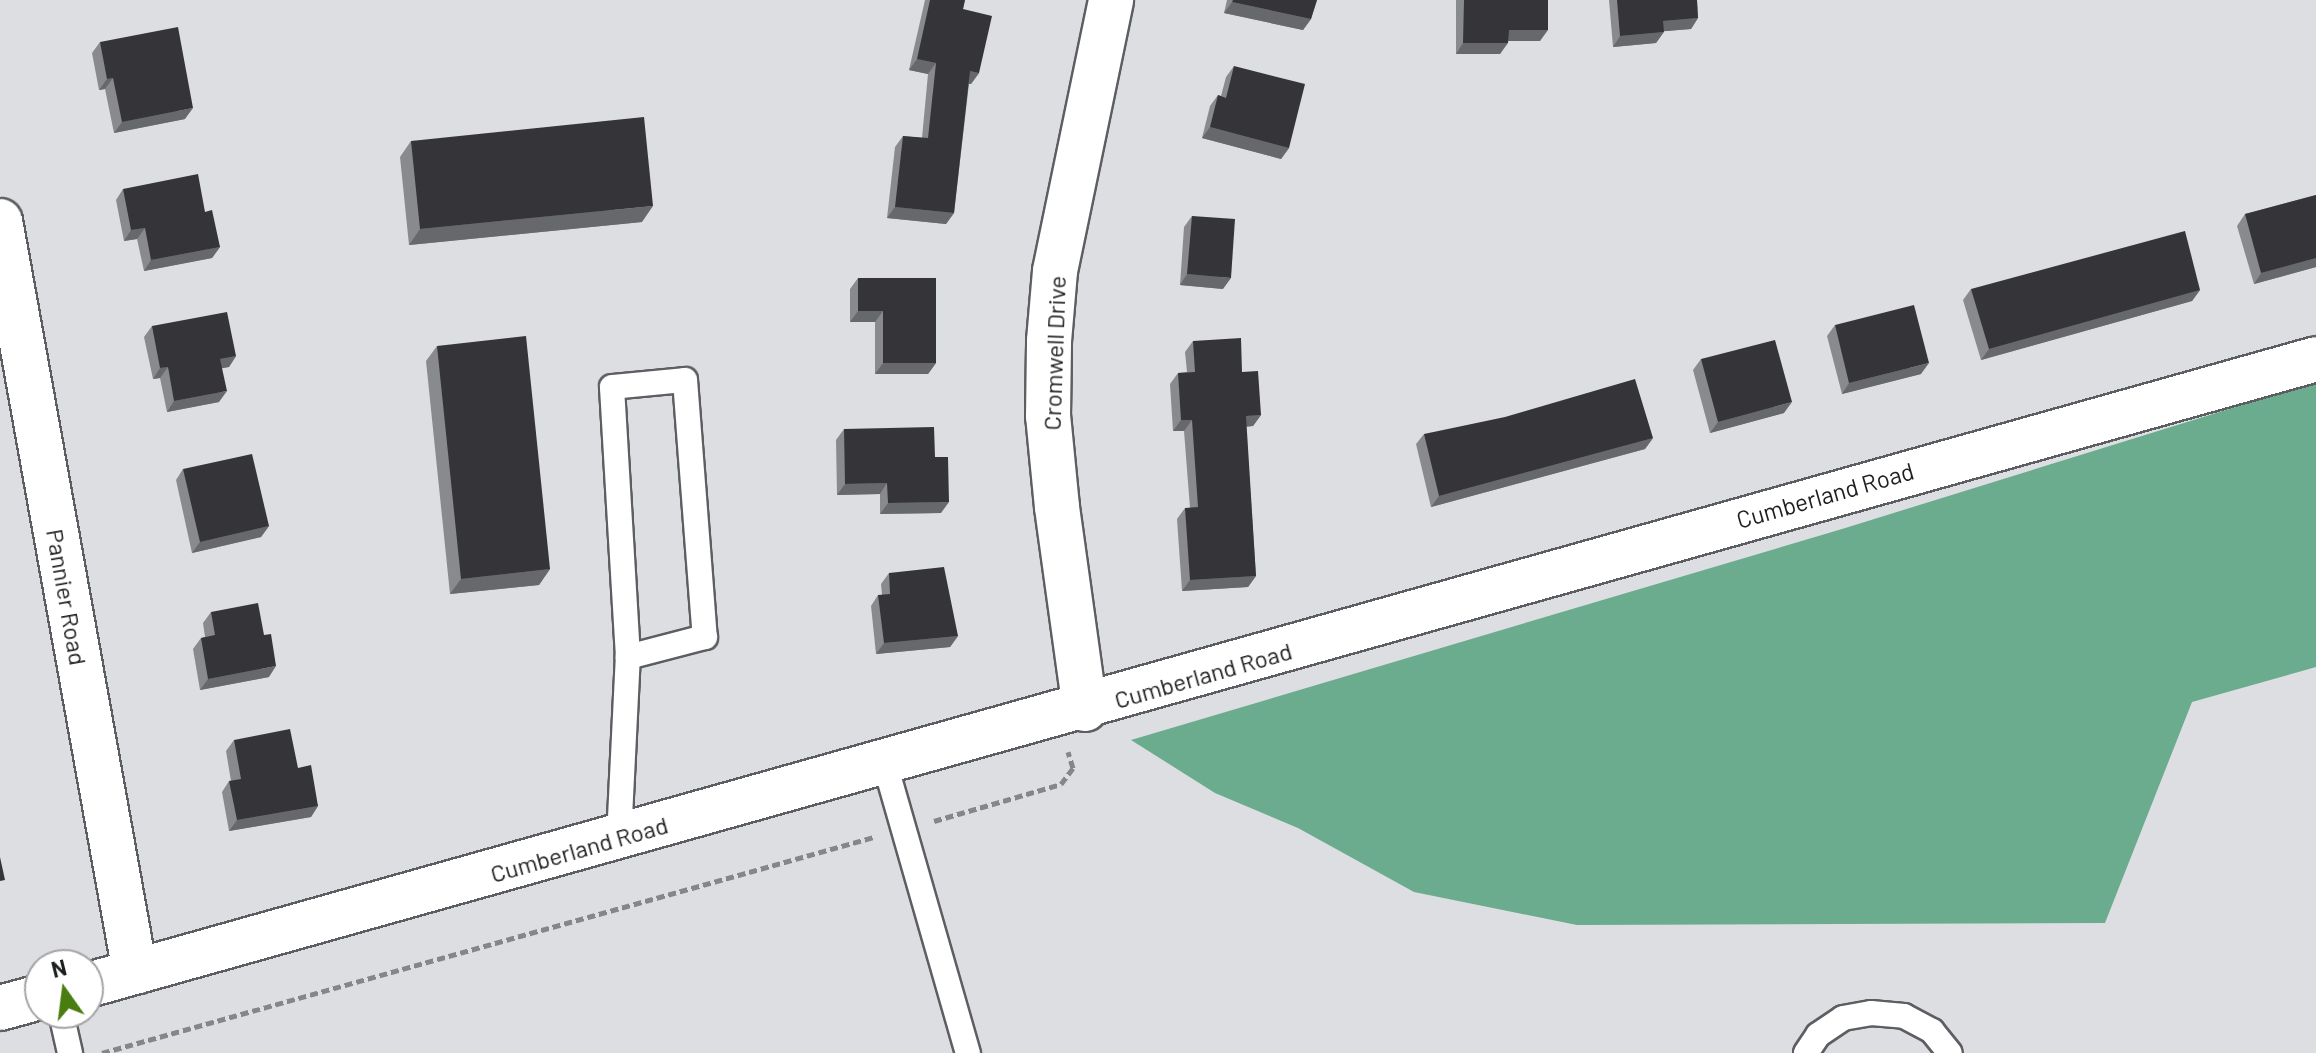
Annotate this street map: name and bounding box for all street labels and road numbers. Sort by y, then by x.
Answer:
street label: Cromwell Drive [1037,275,1071,431]
street label: Cumberland Road [1733,456,1917,534]
street label: Pannier Road [41,527,93,667]
street label: Cumberland Road [1111,636,1295,714]
street label: Cumberland Road [487,810,671,888]

